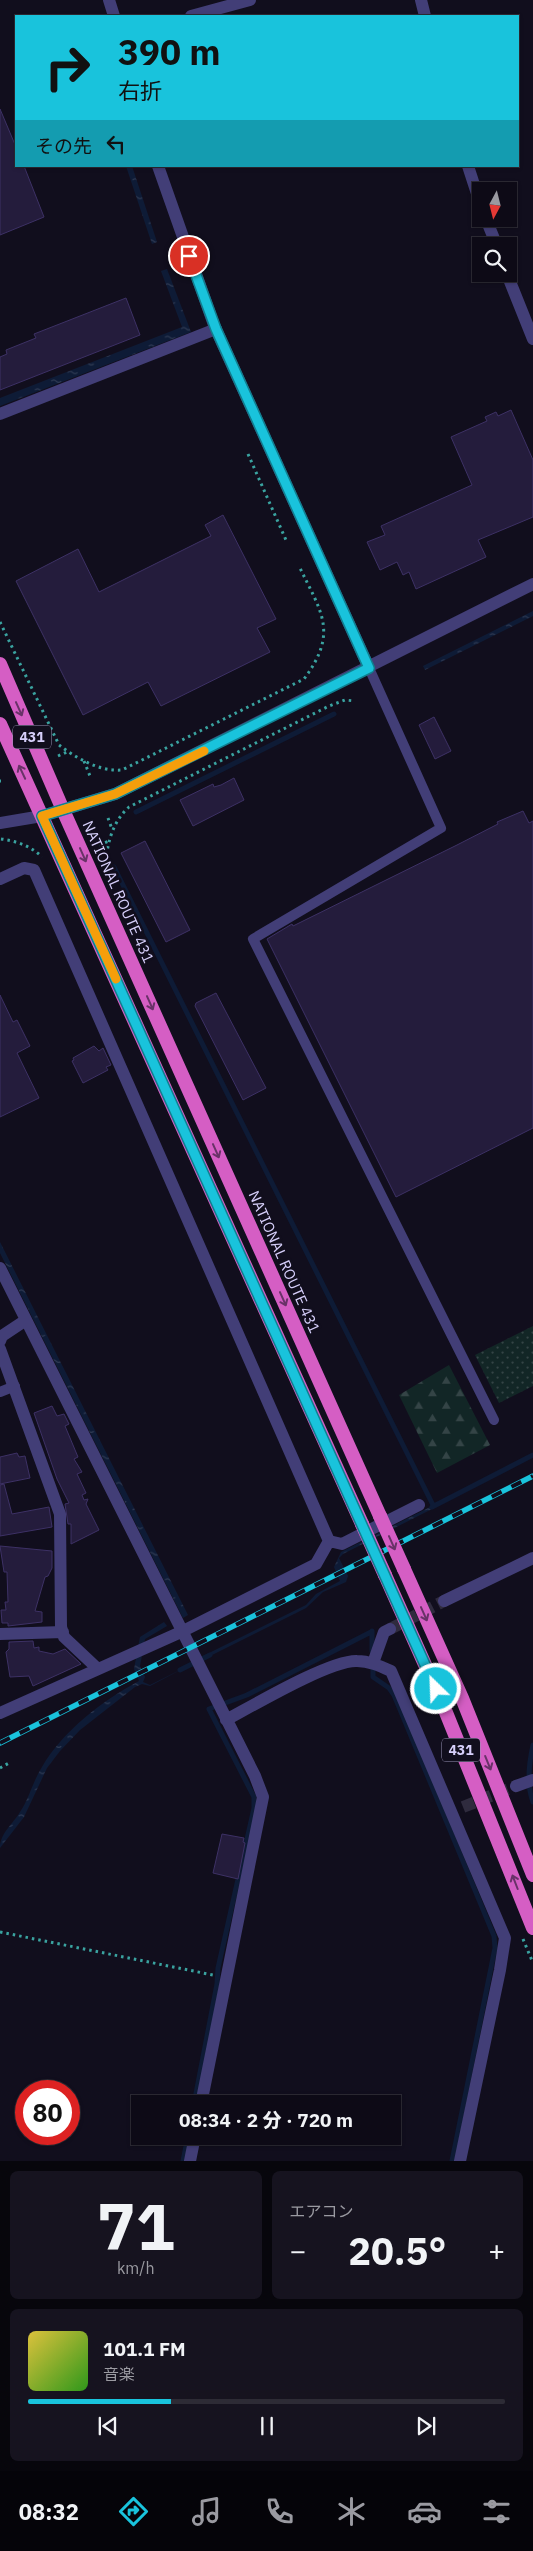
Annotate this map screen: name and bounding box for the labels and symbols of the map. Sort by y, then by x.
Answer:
north arrow [472,182,518,228]
pin [168,235,210,277]
one-way arrow [14,701,24,716]
road number: 431 [13,726,51,749]
one-way arrow [17,765,26,780]
street label: NATIONAL ROUTE 431 [79,818,158,966]
one-way arrow [79,847,88,862]
one-way arrow [145,995,155,1010]
one-way arrow [212,1143,222,1158]
street label: NATIONAL ROUTE 431 [245,1188,324,1336]
one-way arrow [279,1291,288,1306]
one-way arrow [388,1535,398,1550]
one-way arrow [420,1606,430,1621]
position arrow [409,1662,461,1714]
road number: 431 [442,1738,480,1762]
one-way arrow [484,1755,494,1770]
one-way arrow [510,1875,519,1890]
speed limit sign: 80 [15,2080,80,2145]

